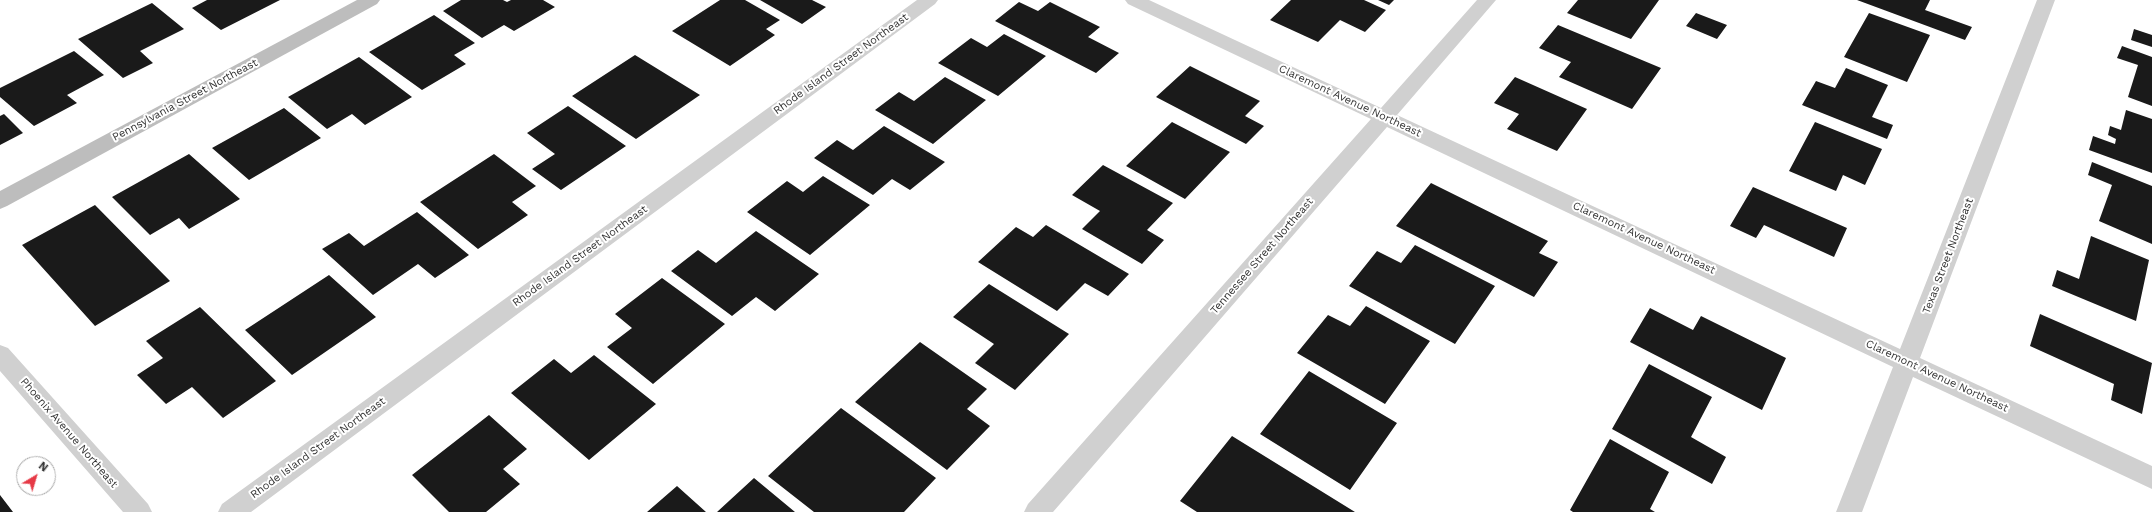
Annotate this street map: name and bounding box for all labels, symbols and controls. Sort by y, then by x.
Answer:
street label: Rhode Island Street Northeast [771,11,911,117]
street label: Pennsylvania Street Northeast [110,56,260,144]
street label: Claremont Avenue Northeast [1277,62,1423,140]
street label: Tennessee Street Northeast [1208,195,1316,317]
street label: Texas Street Northeast [1920,196,1976,316]
street label: Claremont Avenue Northeast [1571,199,1717,277]
street label: Rhode Island Street Northeast [510,203,650,309]
street label: Claremont Avenue Northeast [1864,337,2010,415]
street label: Phoenix Avenue Northeast [18,375,120,491]
street label: Rhode Island Street Northeast [248,395,388,501]
north arrow [16,456,56,496]

